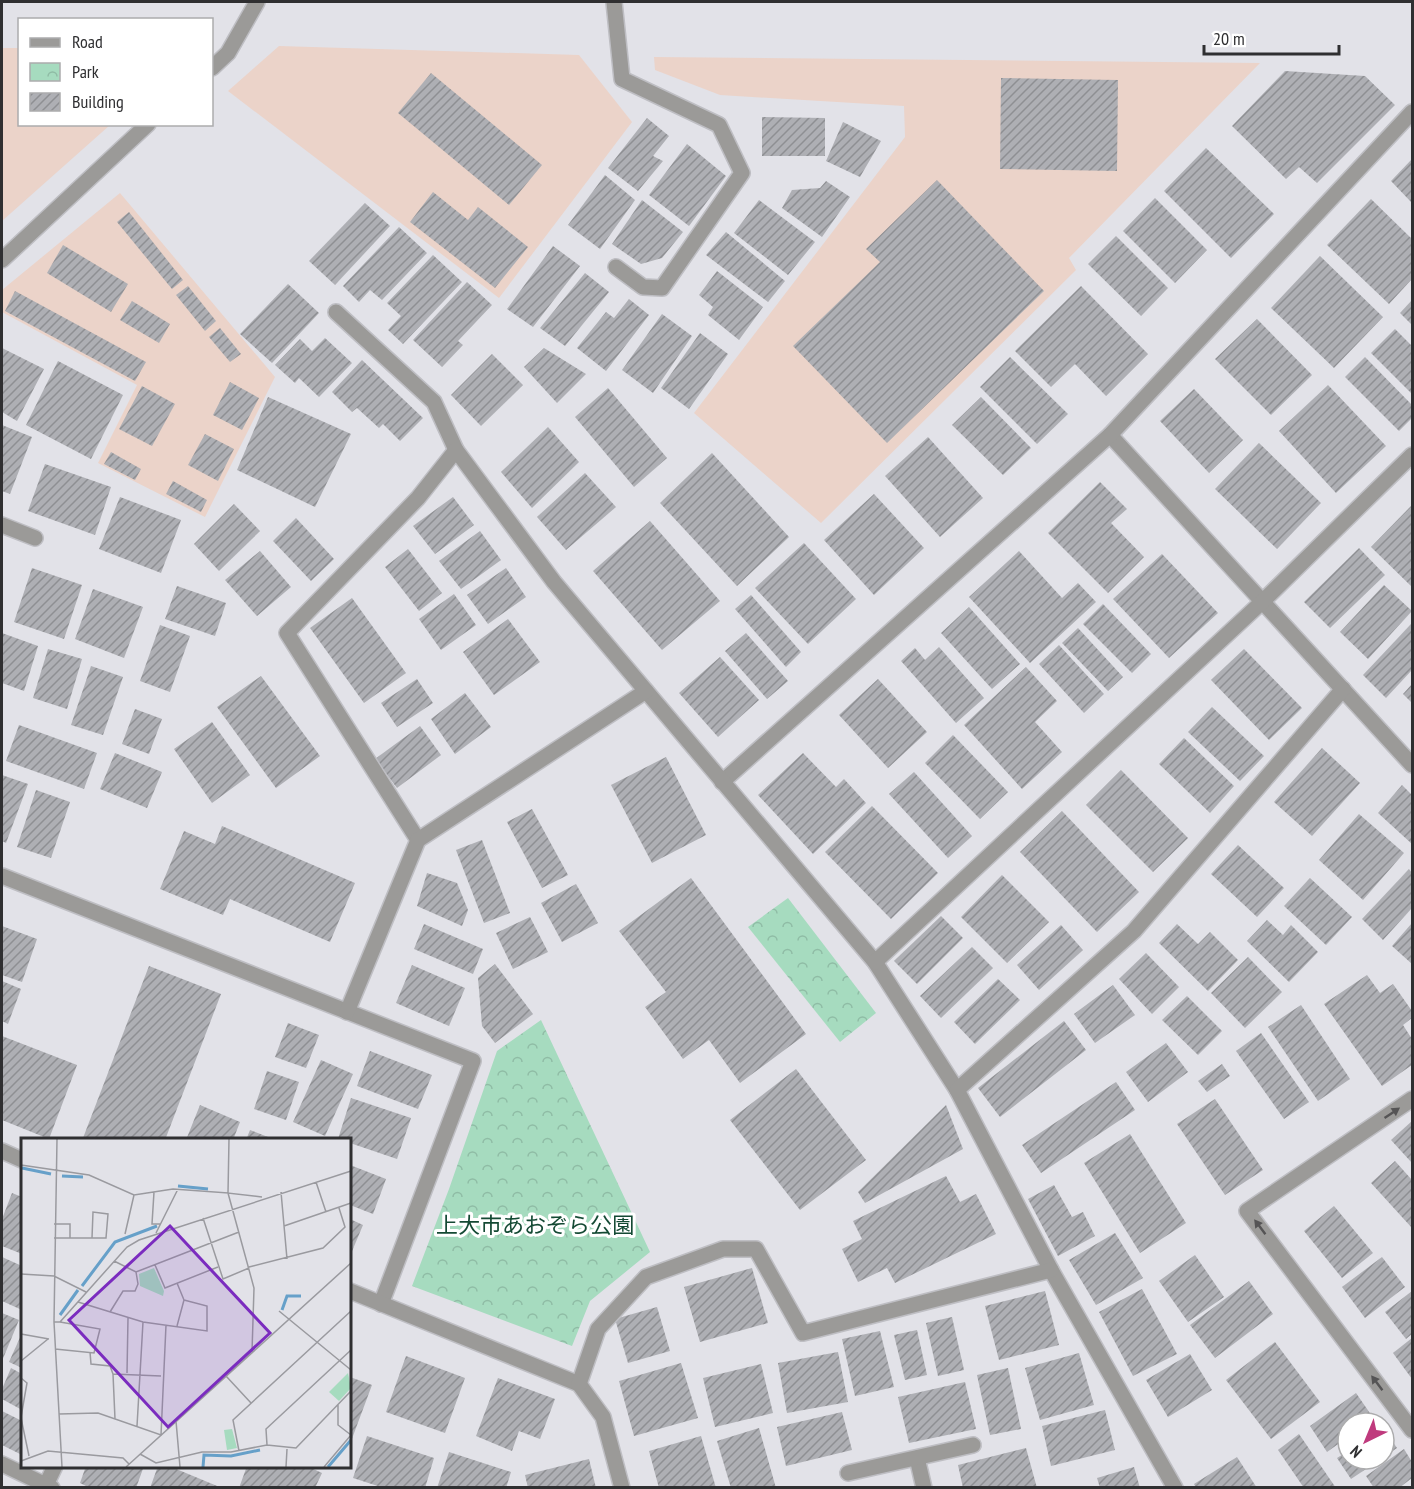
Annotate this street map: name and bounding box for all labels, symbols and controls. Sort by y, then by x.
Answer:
legend [18,18,213,126]
scale bar [1204,18,1339,56]
text: 20 m [1213,27,1245,50]
text: Road [72,30,103,53]
text: Park [72,60,99,83]
text: Building [72,90,124,113]
one-way arrow [1383,1107,1399,1119]
inset map [21,1138,351,1468]
park label: 上大市あおぞら公園 [436,1211,634,1239]
one-way arrow [1254,1220,1266,1235]
one-way arrow [1372,1375,1384,1390]
north arrow [1336,1411,1396,1471]
text: N [1346,1442,1366,1462]

